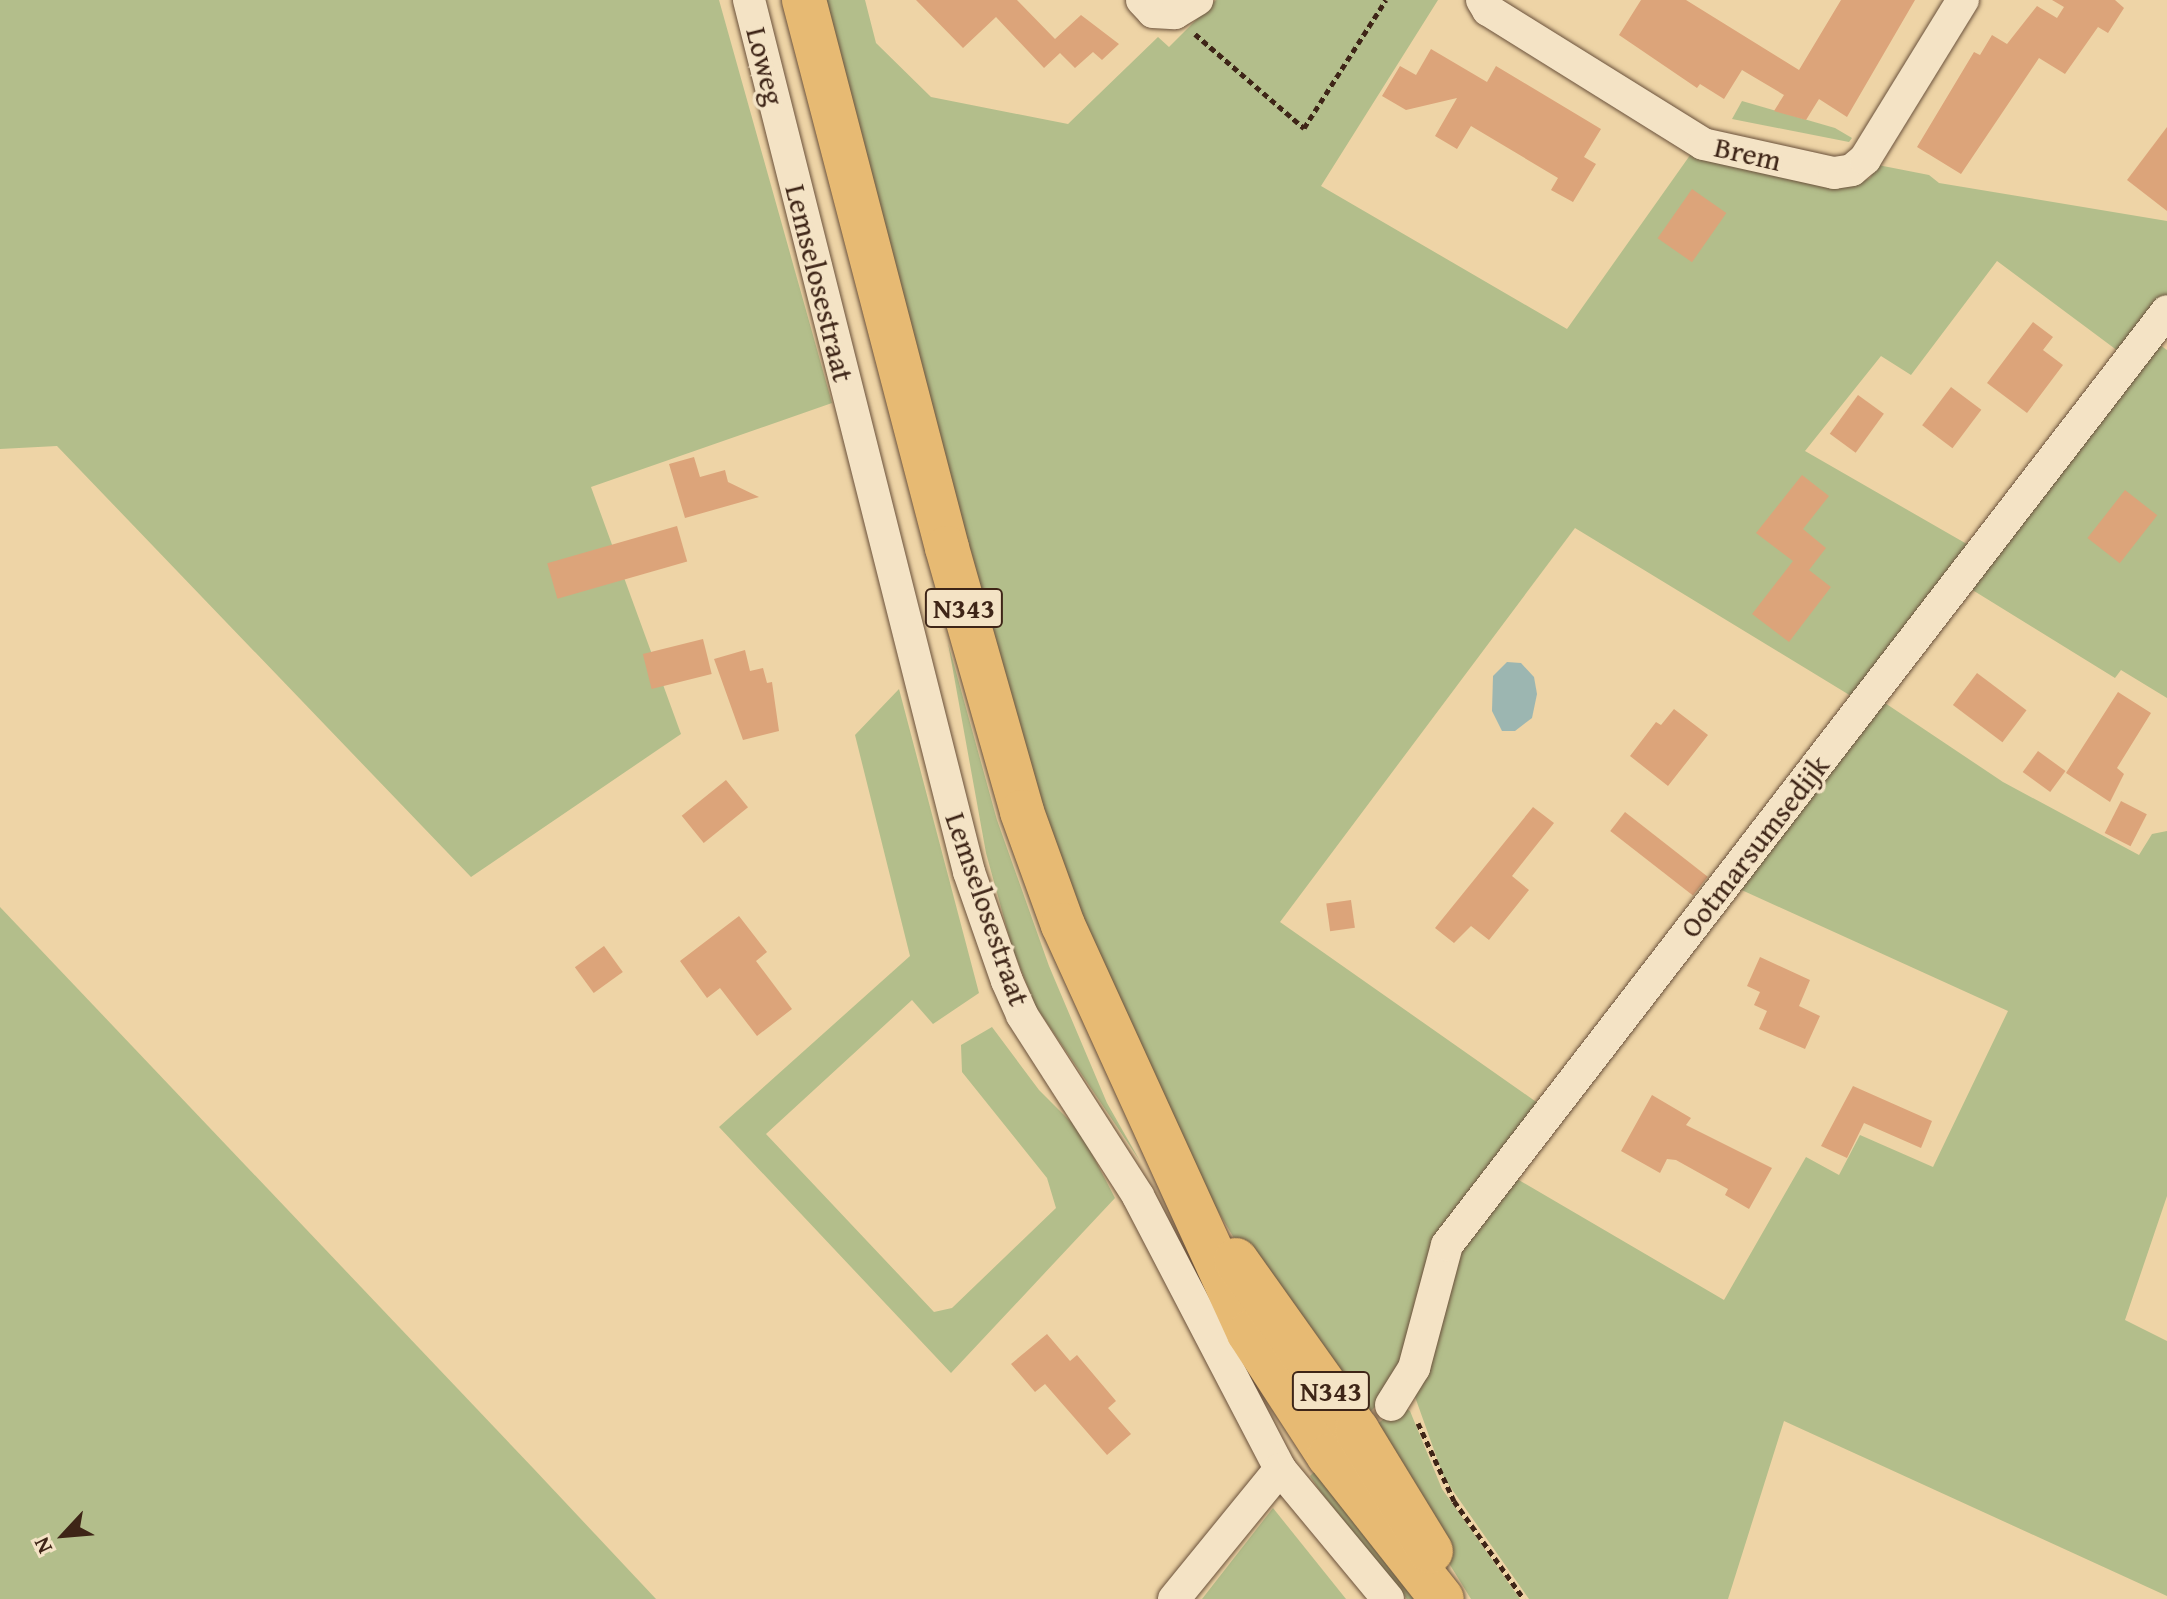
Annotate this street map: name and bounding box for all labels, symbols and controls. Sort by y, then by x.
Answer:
street label: Loweg [739,23,793,109]
street label: Brem [1711,128,1785,178]
street label: Lemselosestraat [778,180,862,386]
road number: N343 [924,584,1004,632]
street label: Ootmarsumsedijk [1672,748,1836,944]
street label: Lemselosestraat [938,807,1038,1011]
road number: N343 [1291,1367,1371,1415]
north arrow [24,1495,104,1575]
text: N [25,1532,60,1559]

